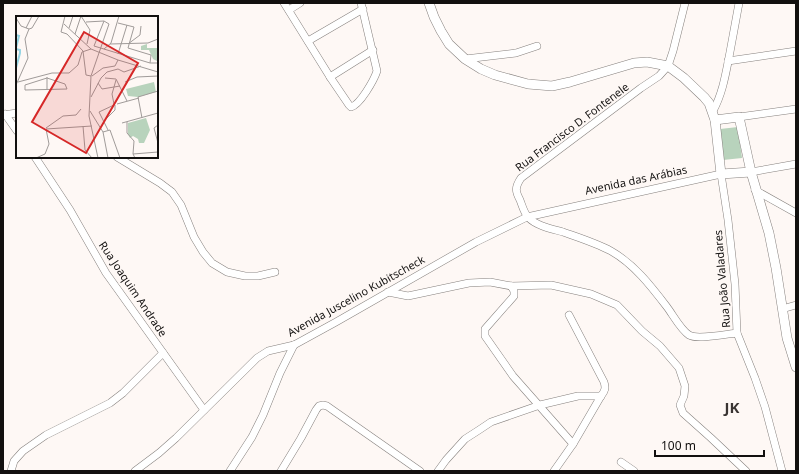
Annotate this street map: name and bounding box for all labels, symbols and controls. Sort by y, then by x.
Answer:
inset map [16,16,158,158]
street label: Rua Francisco D. Fontenele [512,79,632,174]
street label: Avenida das Arábias [584,161,688,198]
street label: Rua João Valadares [710,229,733,329]
street label: Rua Joaquim Andrade [96,238,171,339]
street label: Avenida Juscelino Kubitscheck [284,251,427,340]
district label: JK [723,397,739,417]
scale bar [655,432,764,458]
text: 100 m [661,437,696,454]

